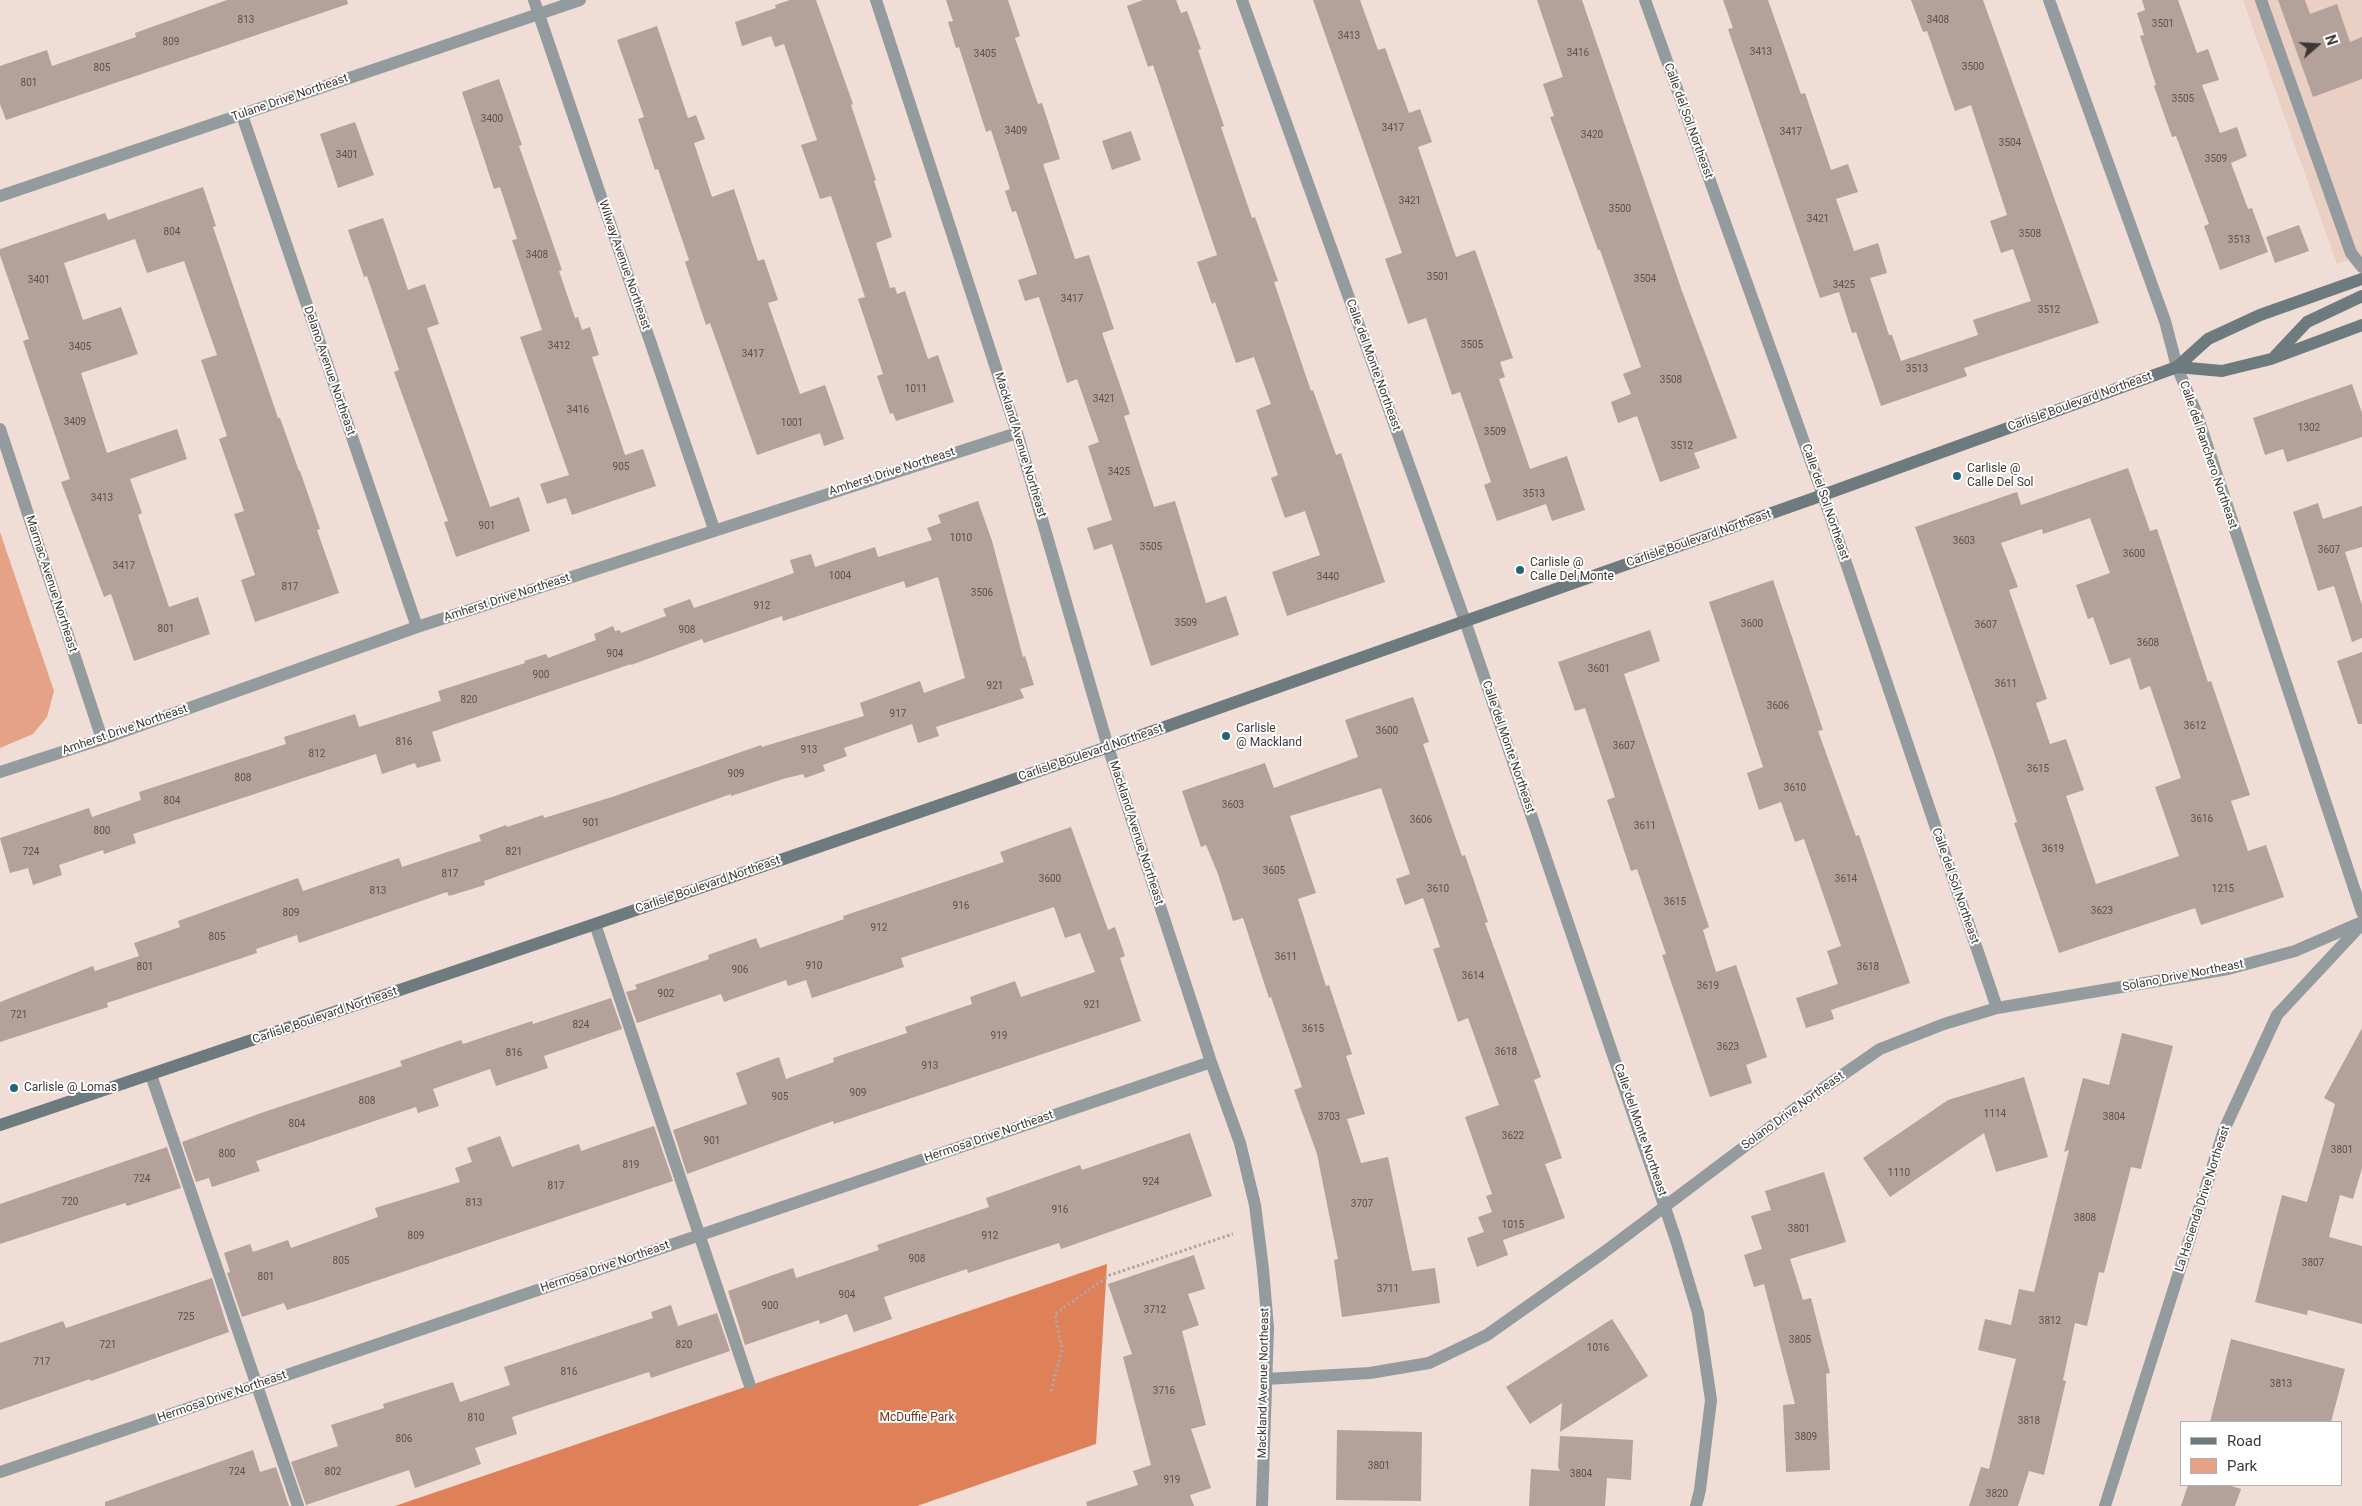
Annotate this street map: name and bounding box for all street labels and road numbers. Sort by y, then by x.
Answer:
street label: Calle del Sol Northeast [1660,61,1716,181]
street label: Tulane Drive Northeast [230,71,350,125]
street label: Wilway Avenue Northeast [595,198,653,332]
street label: Calle del Monte Northeast [1342,297,1404,433]
street label: Delano Avenue Northeast [300,305,358,437]
street label: Carlisle Boulevard Northeast [2006,369,2154,435]
street label: Mackland Avenue Northeast [991,371,1049,519]
street label: Calle del Ranchero Northeast [2176,379,2240,531]
street label: Calle del Sol Northeast [1798,442,1852,562]
street label: Amherst Drive Northeast [827,445,957,499]
street label: Carlisle Boulevard Northeast [1625,507,1773,571]
street label: Marmac Avenue Northeast [22,514,80,654]
street label: Amherst Drive Northeast [442,571,572,625]
street label: Calle del Monte Northeast [1479,679,1537,815]
street label: Amherst Drive Northeast [60,702,190,758]
street label: Carlisle Boulevard Northeast [1017,721,1165,785]
street label: Mackland Avenue Northeast [1106,759,1166,907]
street label: Calle del Sol Northeast [1928,826,1982,946]
street label: Carlisle Boulevard Northeast [634,853,782,917]
street label: Solano Drive Northeast [2121,957,2245,995]
street label: Carlisle Boulevard Northeast [251,984,399,1048]
street label: Calle del Monte Northeast [1611,1062,1669,1198]
street label: Solano Drive Northeast [1739,1069,1847,1153]
street label: Hermosa Drive Northeast [923,1108,1055,1166]
street label: La Hacienda Drive Northeast [2173,1124,2233,1274]
street label: Hermosa Drive Northeast [539,1238,671,1296]
street label: Mackland Avenue Northeast [1255,1308,1273,1458]
street label: Hermosa Drive Northeast [156,1368,288,1426]

